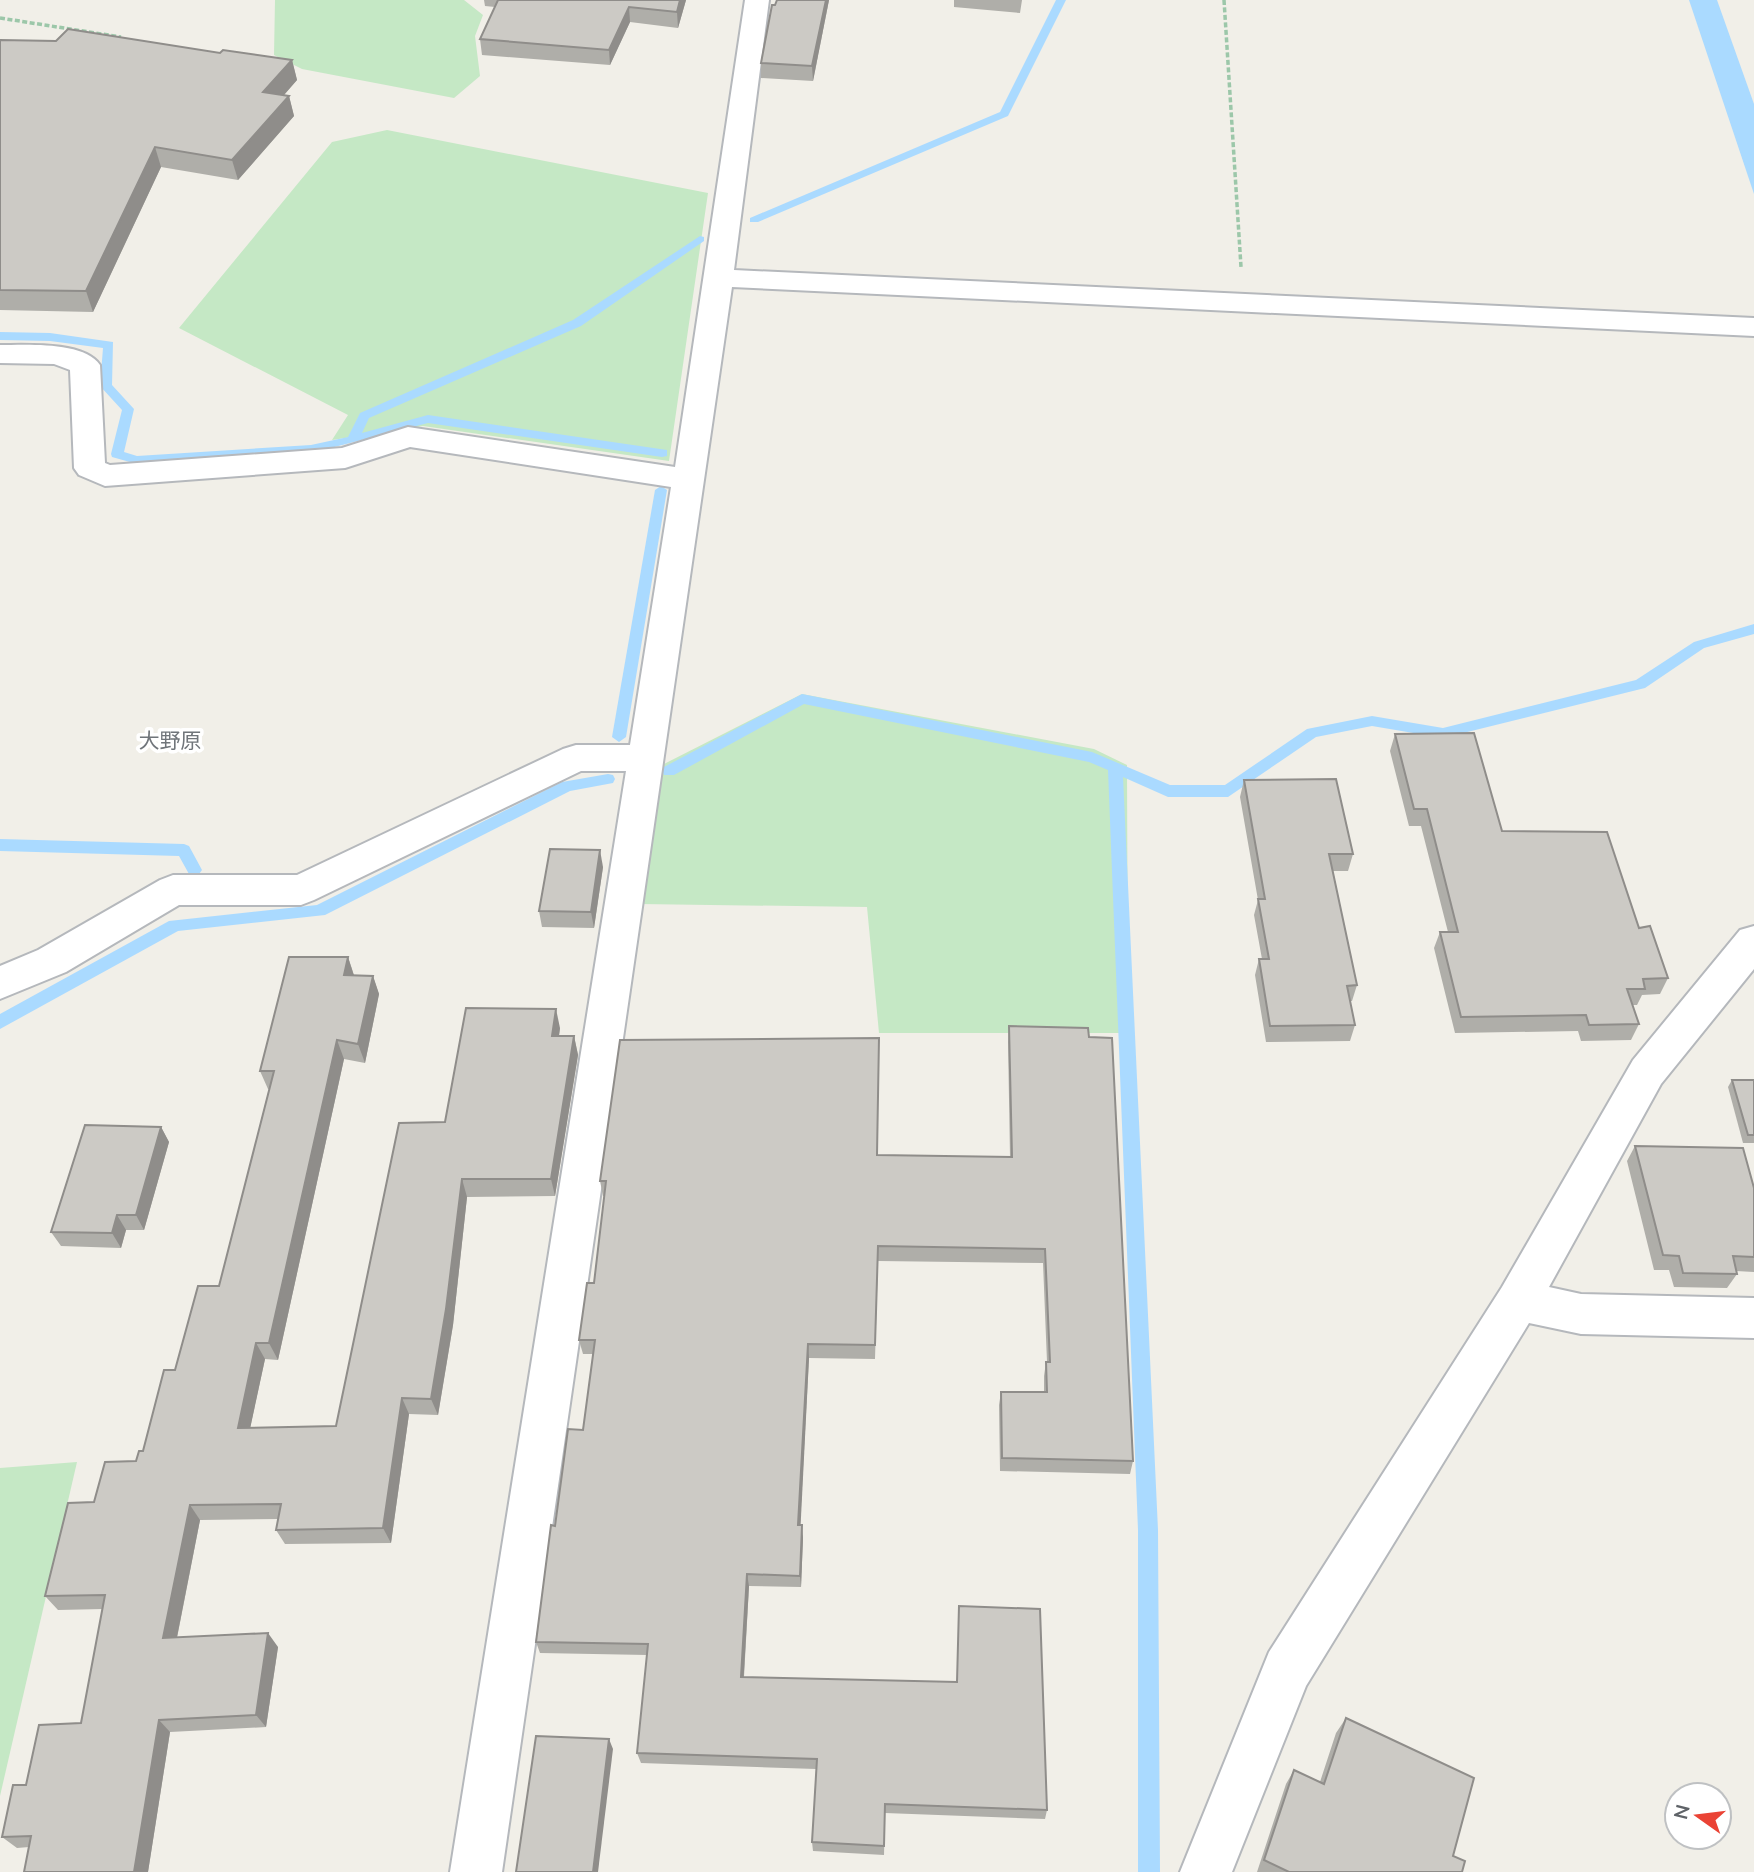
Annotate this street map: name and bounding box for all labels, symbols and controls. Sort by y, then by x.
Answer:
district label: 大野原 [139,727,202,753]
north arrow [1663,1781,1733,1851]
text: N [1668,1802,1695,1822]

